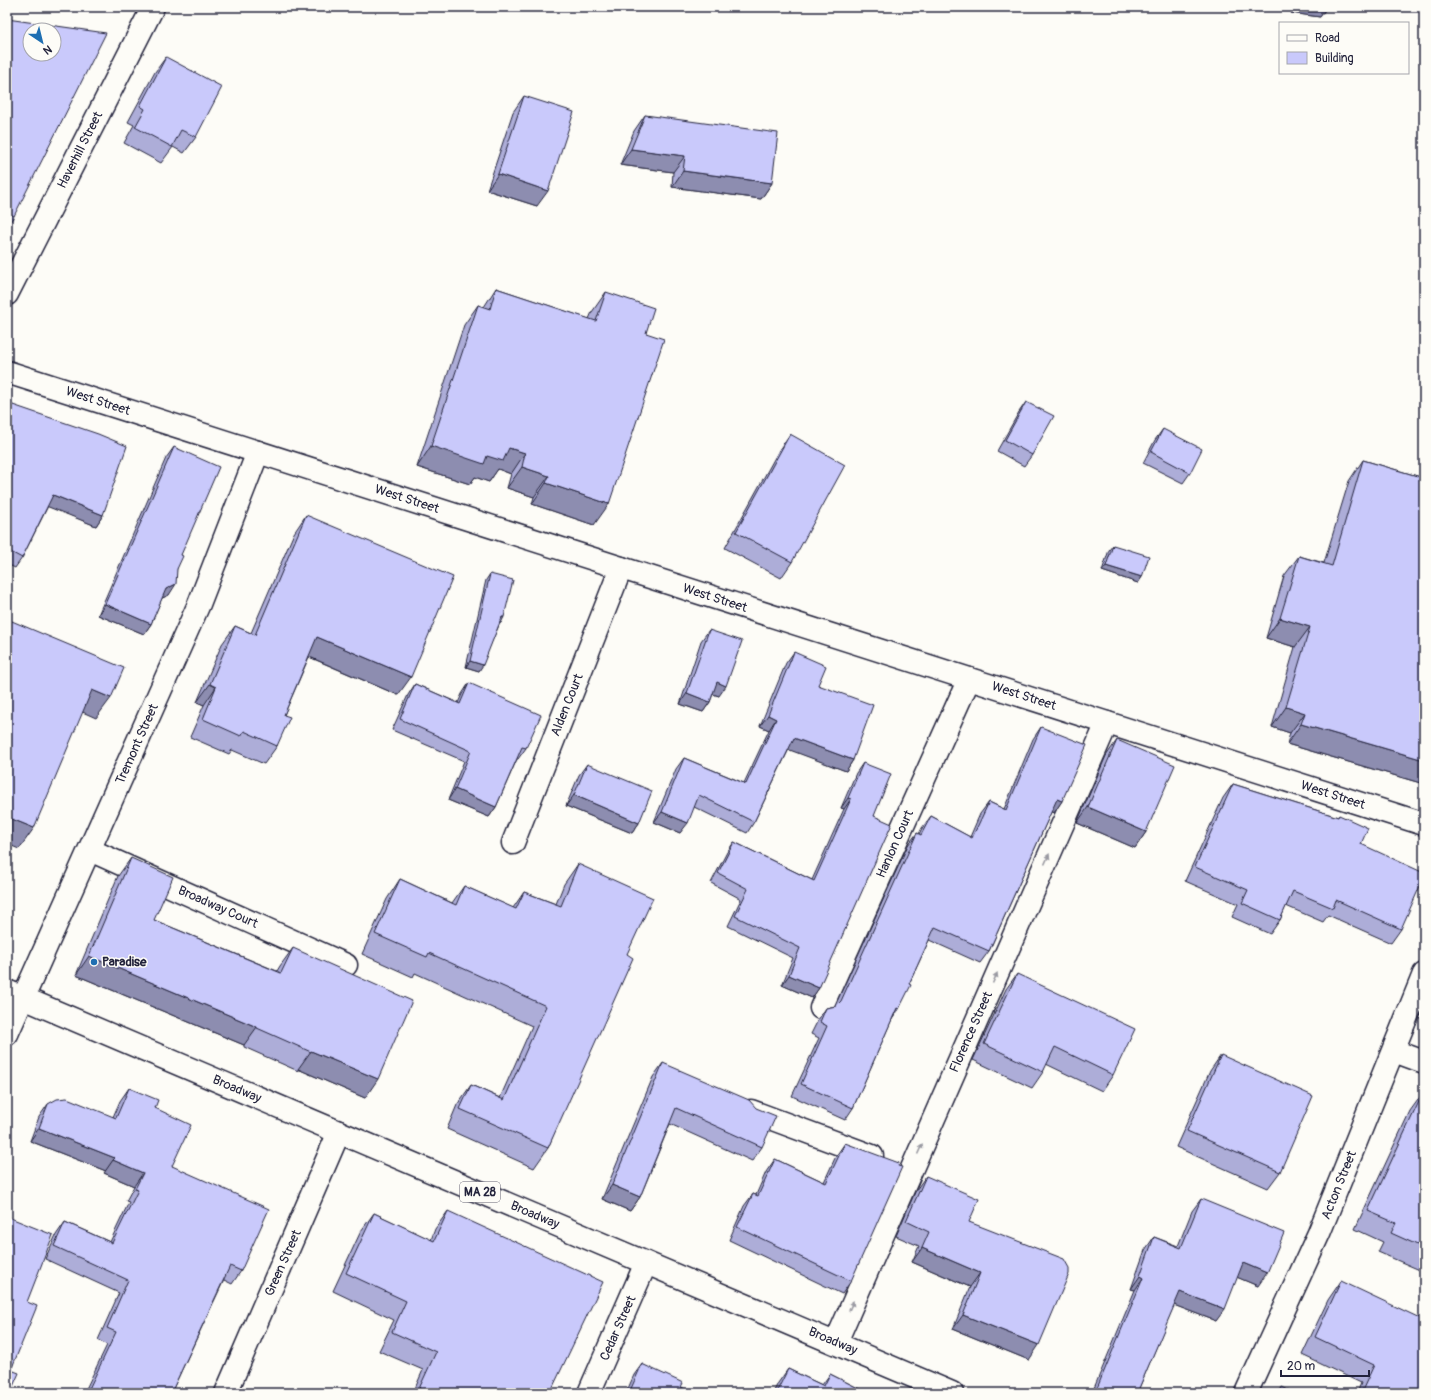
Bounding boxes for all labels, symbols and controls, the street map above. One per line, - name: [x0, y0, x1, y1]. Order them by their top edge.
- north arrow: [22, 22, 62, 62]
- legend: [1279, 22, 1409, 74]
- text: Road: [1315, 31, 1340, 46]
- text: N: [40, 42, 54, 58]
- text: Building: [1315, 51, 1354, 66]
- street label: Haverhill Street: [54, 108, 107, 191]
- street label: West Street: [64, 383, 133, 419]
- street label: West Street: [373, 481, 442, 517]
- street label: West Street: [681, 580, 750, 616]
- street label: Alden Court: [547, 671, 587, 738]
- street label: West Street: [990, 678, 1059, 714]
- street label: Tremont Street: [112, 701, 162, 787]
- street label: West Street: [1299, 777, 1368, 813]
- street label: Hanlon Court: [873, 807, 917, 881]
- one-way arrow: [1044, 854, 1050, 865]
- street label: Broadway Court: [176, 882, 261, 932]
- place label: Paradise: [102, 954, 147, 970]
- marker: Paradise: [89, 957, 99, 967]
- one-way arrow: [992, 972, 998, 984]
- street label: Florence Street: [946, 988, 996, 1075]
- street label: Broadway: [210, 1072, 264, 1107]
- one-way arrow: [917, 1143, 923, 1154]
- street label: Acton Street: [1318, 1148, 1360, 1222]
- road number: MA 28: [460, 1182, 500, 1202]
- street label: Broadway: [508, 1198, 562, 1233]
- street label: Green Street: [261, 1227, 305, 1299]
- street label: Cedar Street: [597, 1292, 640, 1363]
- one-way arrow: [848, 1301, 854, 1312]
- street label: Broadway: [806, 1324, 860, 1359]
- scale bar: [1281, 1352, 1369, 1378]
- text: 20 m: [1287, 1359, 1316, 1374]

